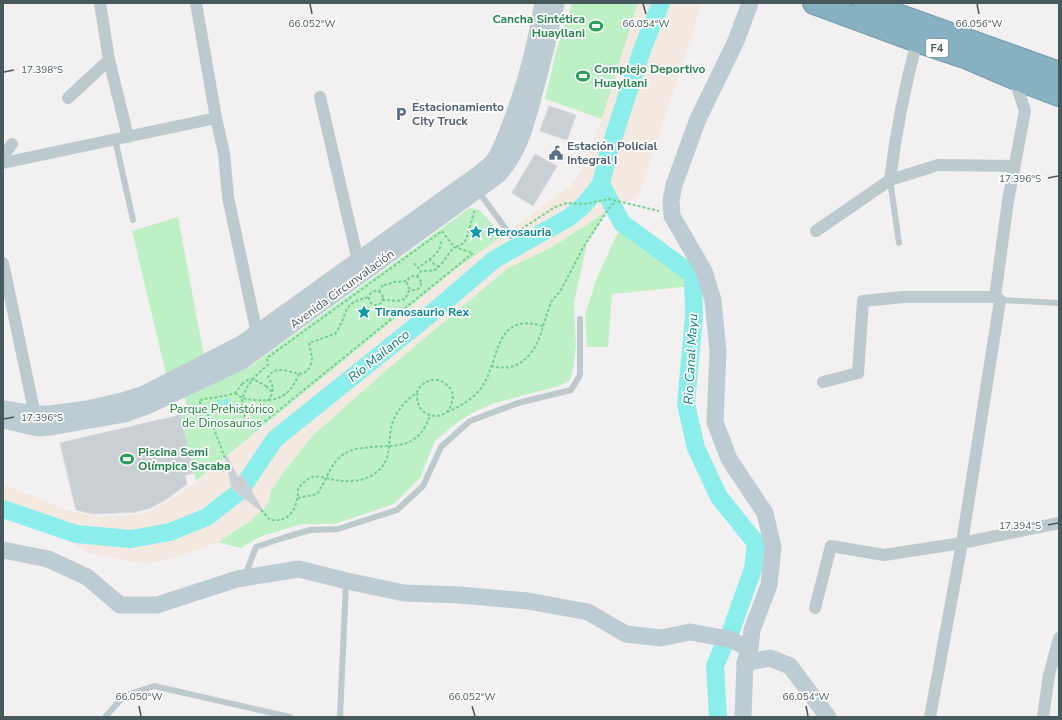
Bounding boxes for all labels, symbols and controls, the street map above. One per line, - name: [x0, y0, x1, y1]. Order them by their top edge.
- place label: Cancha Sintética Huayllani: [492, 11, 585, 41]
- text: 66.052°W: [288, 17, 336, 31]
- text: 66.054°W: [622, 17, 670, 31]
- text: 66.056°W: [955, 17, 1003, 31]
- sports icon: Cancha Sintética Huayllani: [588, 18, 604, 34]
- road number: F4: [926, 39, 948, 57]
- place label: Complejo Deportivo Huayllani: [594, 61, 706, 91]
- text: 17.398°S: [21, 63, 63, 77]
- sports icon: Complejo Deportivo Huayllani: [575, 68, 591, 84]
- place label: Estacionamiento City Truck: [412, 99, 504, 129]
- parking icon: Estacionamiento City Truck: [393, 106, 409, 122]
- place label: Estación Policial Integral I: [567, 138, 658, 168]
- public building icon: Estación Policial Integral I: [548, 145, 564, 161]
- text: 17.396°S: [999, 172, 1041, 186]
- place icon: Pterosauria: [468, 224, 484, 240]
- place label: Pterosauria: [487, 224, 551, 240]
- street label: Avenida Circunvalación: [287, 246, 397, 332]
- place icon: Tiranosaurio Rex: [356, 304, 372, 320]
- place label: Tiranosaurio Rex: [375, 304, 469, 320]
- water label: Rio Canal Mayu: [680, 313, 702, 405]
- water label: Río Mailanco: [344, 326, 414, 386]
- park label: Parque Prehistórico de Dinosaurios: [170, 401, 275, 431]
- text: 17.396°S: [21, 411, 63, 425]
- place label: Piscina Semi Olímpica Sacaba: [138, 444, 231, 474]
- sports icon: Piscina Semi Olímpica Sacaba: [119, 451, 135, 467]
- text: 17.394°S: [999, 519, 1041, 533]
- text: 66.050°W: [115, 690, 163, 704]
- text: 66.052°W: [448, 690, 496, 704]
- text: 66.054°W: [782, 690, 830, 704]

